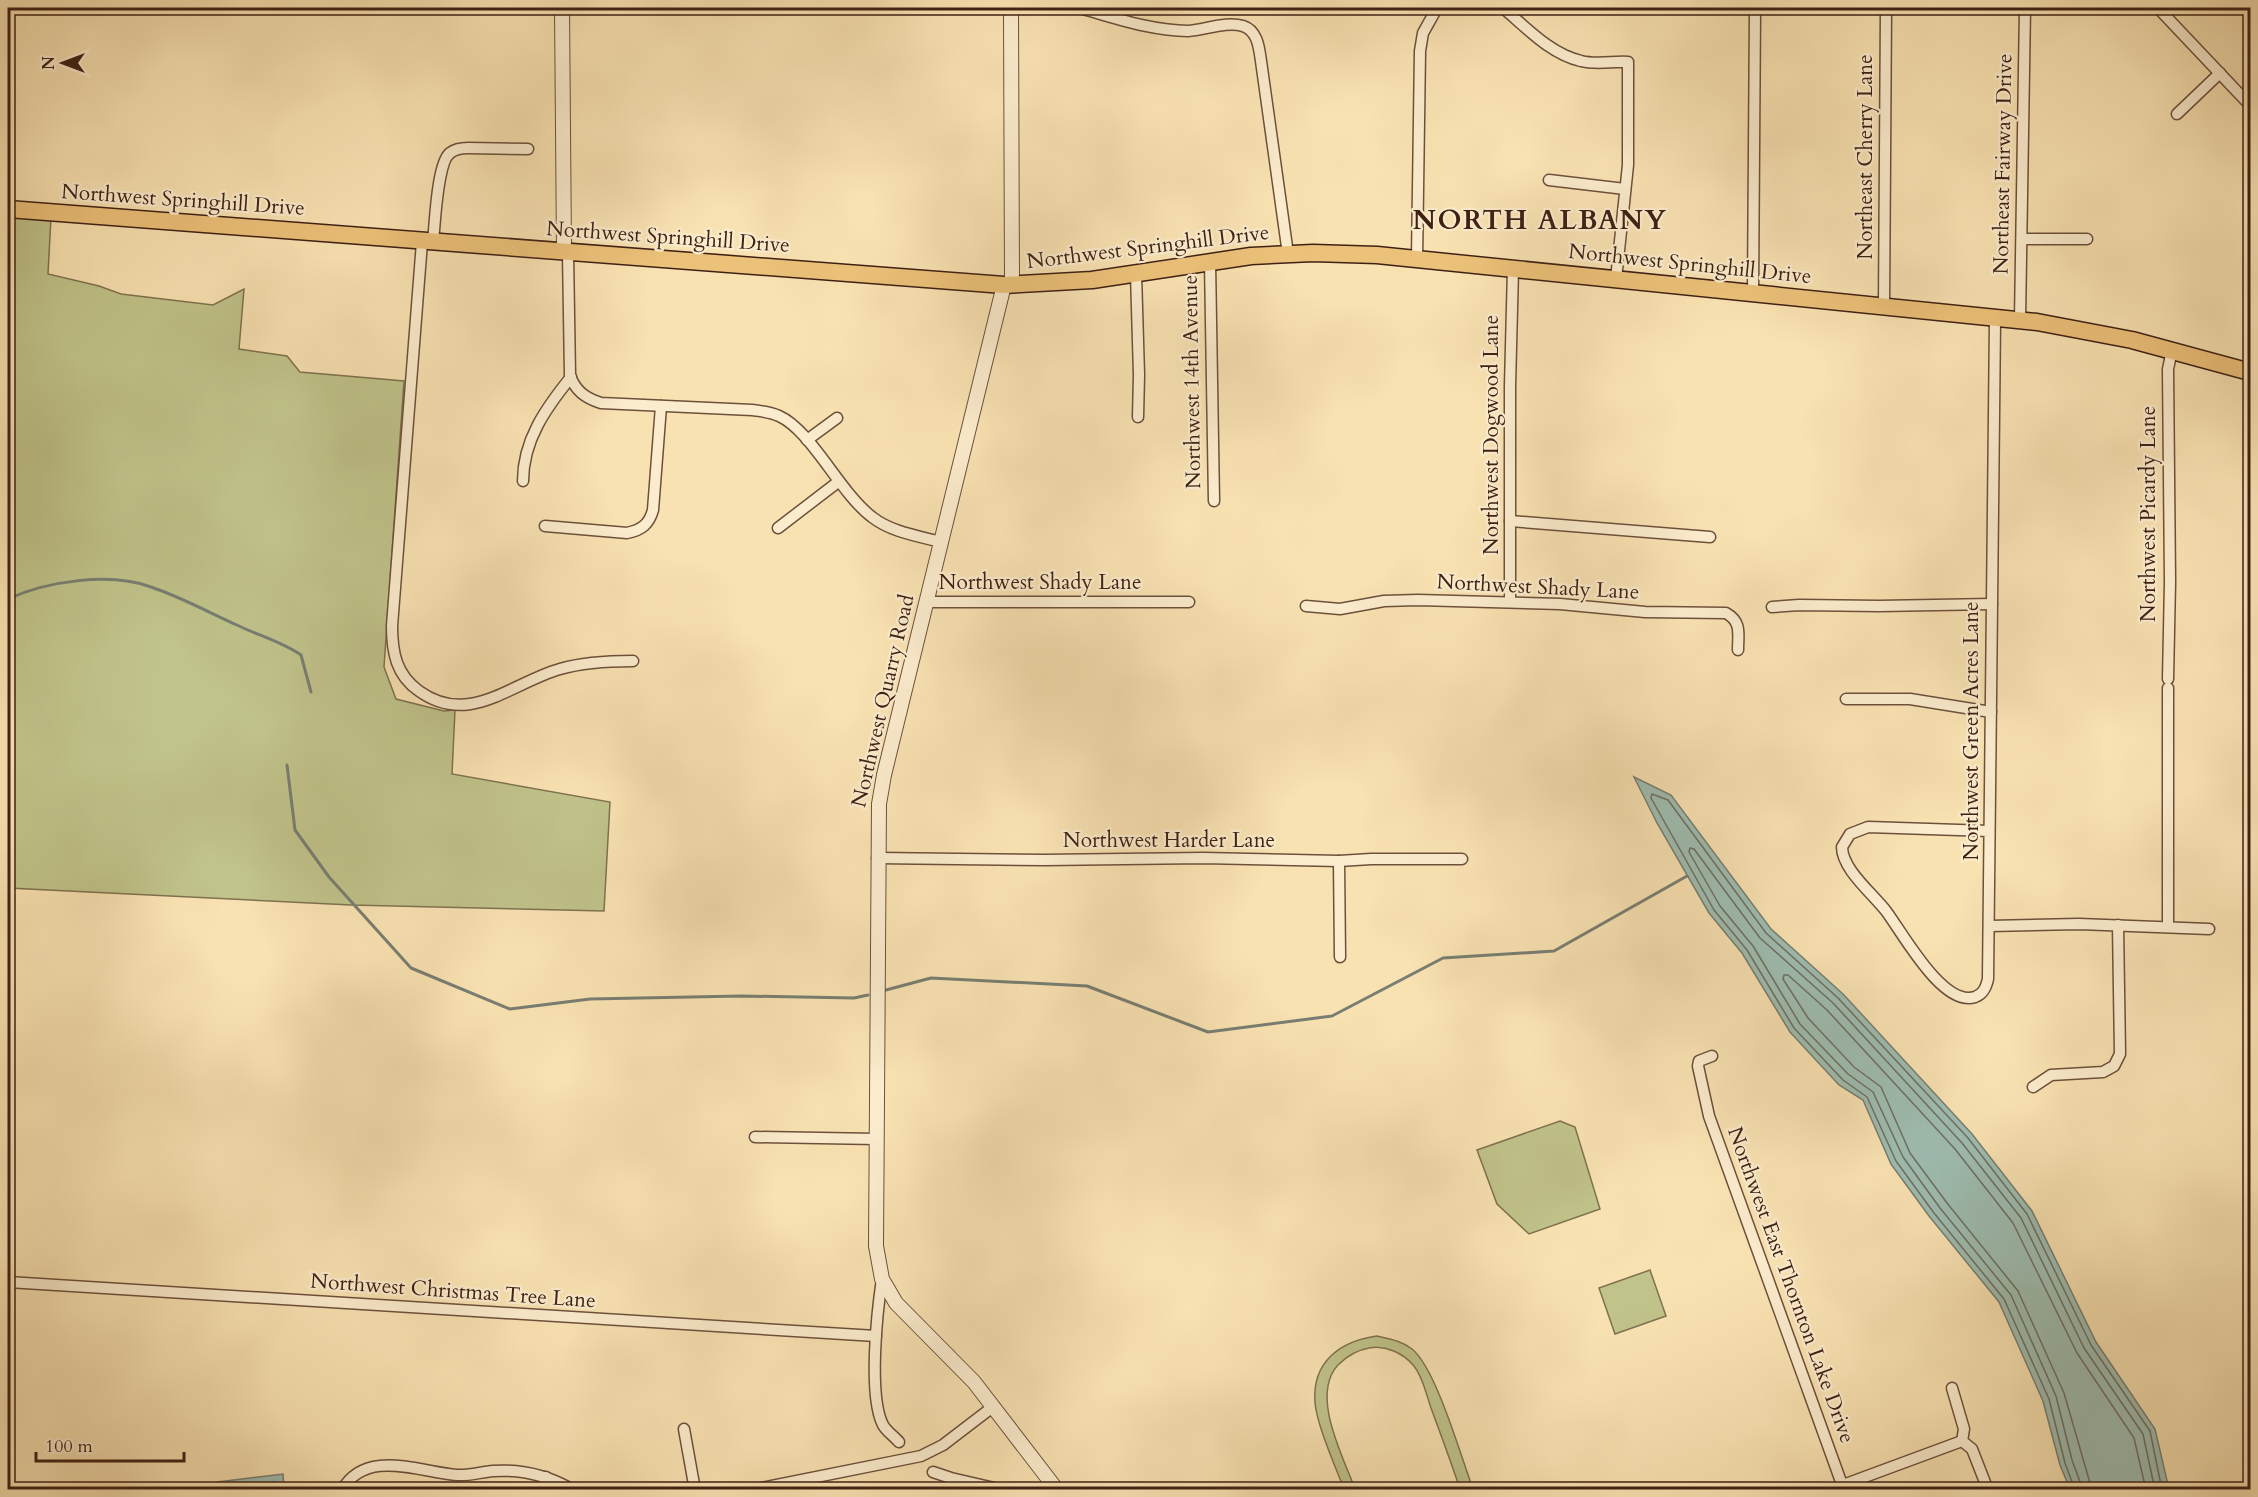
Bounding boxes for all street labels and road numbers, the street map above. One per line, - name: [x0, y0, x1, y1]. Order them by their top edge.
- street label: Northeast Fairway Drive: [1987, 53, 2019, 275]
- street label: Northeast Cherry Lane: [1851, 54, 1880, 260]
- street label: Northwest Springhill Drive: [60, 177, 306, 223]
- street label: Northwest Springhill Drive: [545, 214, 791, 260]
- street label: Northwest Springhill Drive: [1025, 218, 1271, 276]
- street label: Northwest Springhill Drive: [1567, 237, 1813, 291]
- street label: Northwest 14th Avenue: [1176, 275, 1208, 489]
- street label: Northwest Dogwood Lane: [1477, 315, 1506, 555]
- street label: Northwest Picardy Lane: [2134, 406, 2163, 622]
- street label: Northwest Shady Lane: [1436, 567, 1640, 607]
- street label: Northwest Shady Lane: [938, 568, 1142, 597]
- street label: Northwest Quarry Road: [844, 592, 922, 810]
- street label: Northwest Green Acres Lane: [1957, 601, 1986, 861]
- street label: Northwest Harder Lane: [1063, 826, 1275, 855]
- street label: Northwest East Thornton Lake Drive: [1720, 1123, 1862, 1447]
- street label: Northwest Christmas Tree Lane: [309, 1267, 597, 1315]

